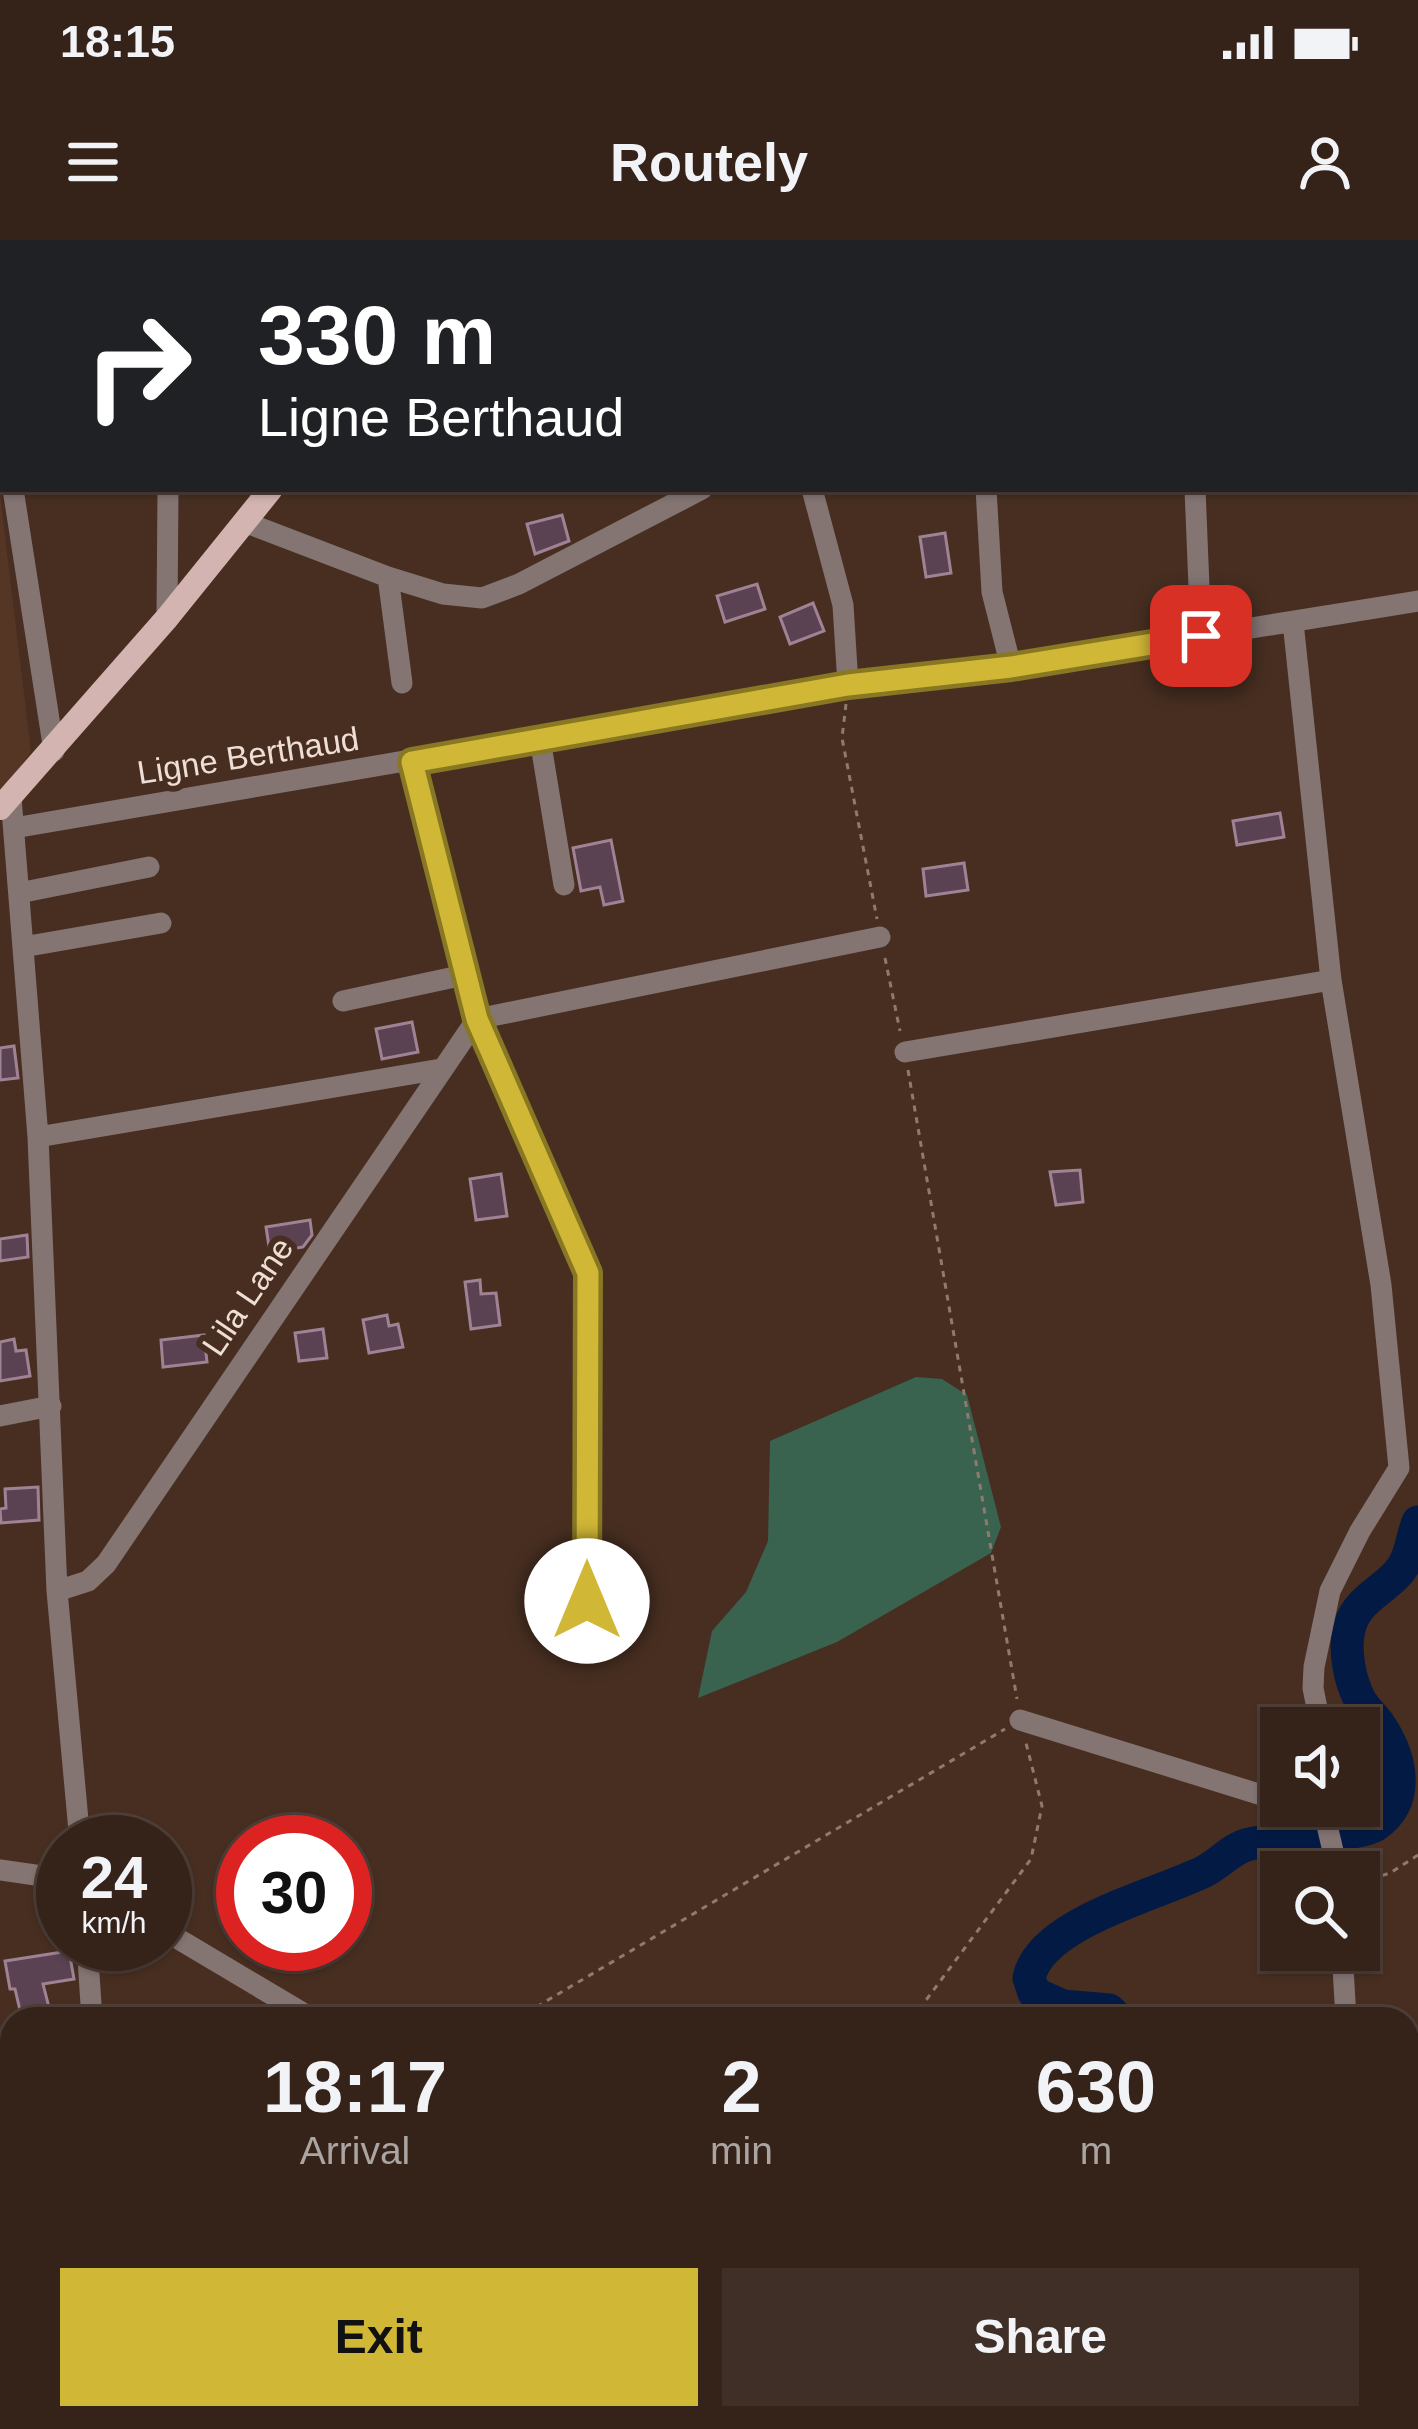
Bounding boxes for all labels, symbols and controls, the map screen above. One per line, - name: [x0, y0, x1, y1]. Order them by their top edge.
- text: 18:15: [60, 16, 175, 67]
- icon: menu: [60, 129, 126, 195]
- icon: person: [1292, 129, 1358, 195]
- text: Routely: [610, 132, 808, 192]
- icon: right: [60, 288, 216, 444]
- text: 330 m: [258, 288, 496, 382]
- text: Ligne Berthaud: [258, 387, 624, 447]
- pin: [1150, 585, 1252, 687]
- icon: arrive: [1168, 603, 1234, 669]
- street label: Ligne Berthaud: [135, 720, 362, 791]
- street label: Lila Lane: [195, 1230, 300, 1362]
- position arrow: [524, 1538, 650, 1664]
- map controls: [1260, 1707, 1380, 1971]
- button: sound: [1260, 1707, 1380, 1827]
- speed limit sign: 30: [216, 1815, 372, 1971]
- text: 24: [81, 1844, 147, 1911]
- button: search: [1260, 1851, 1380, 1971]
- text: km/h: [81, 1906, 147, 1939]
- text: 18:17: [263, 2047, 447, 2127]
- text: 2: [721, 2047, 762, 2127]
- text: 630: [1036, 2047, 1156, 2127]
- text: Arrival: [300, 2129, 410, 2172]
- text: min: [710, 2129, 773, 2172]
- text: m: [1080, 2129, 1112, 2172]
- button: Exit: [60, 2268, 698, 2406]
- button: Share: [722, 2268, 1359, 2406]

